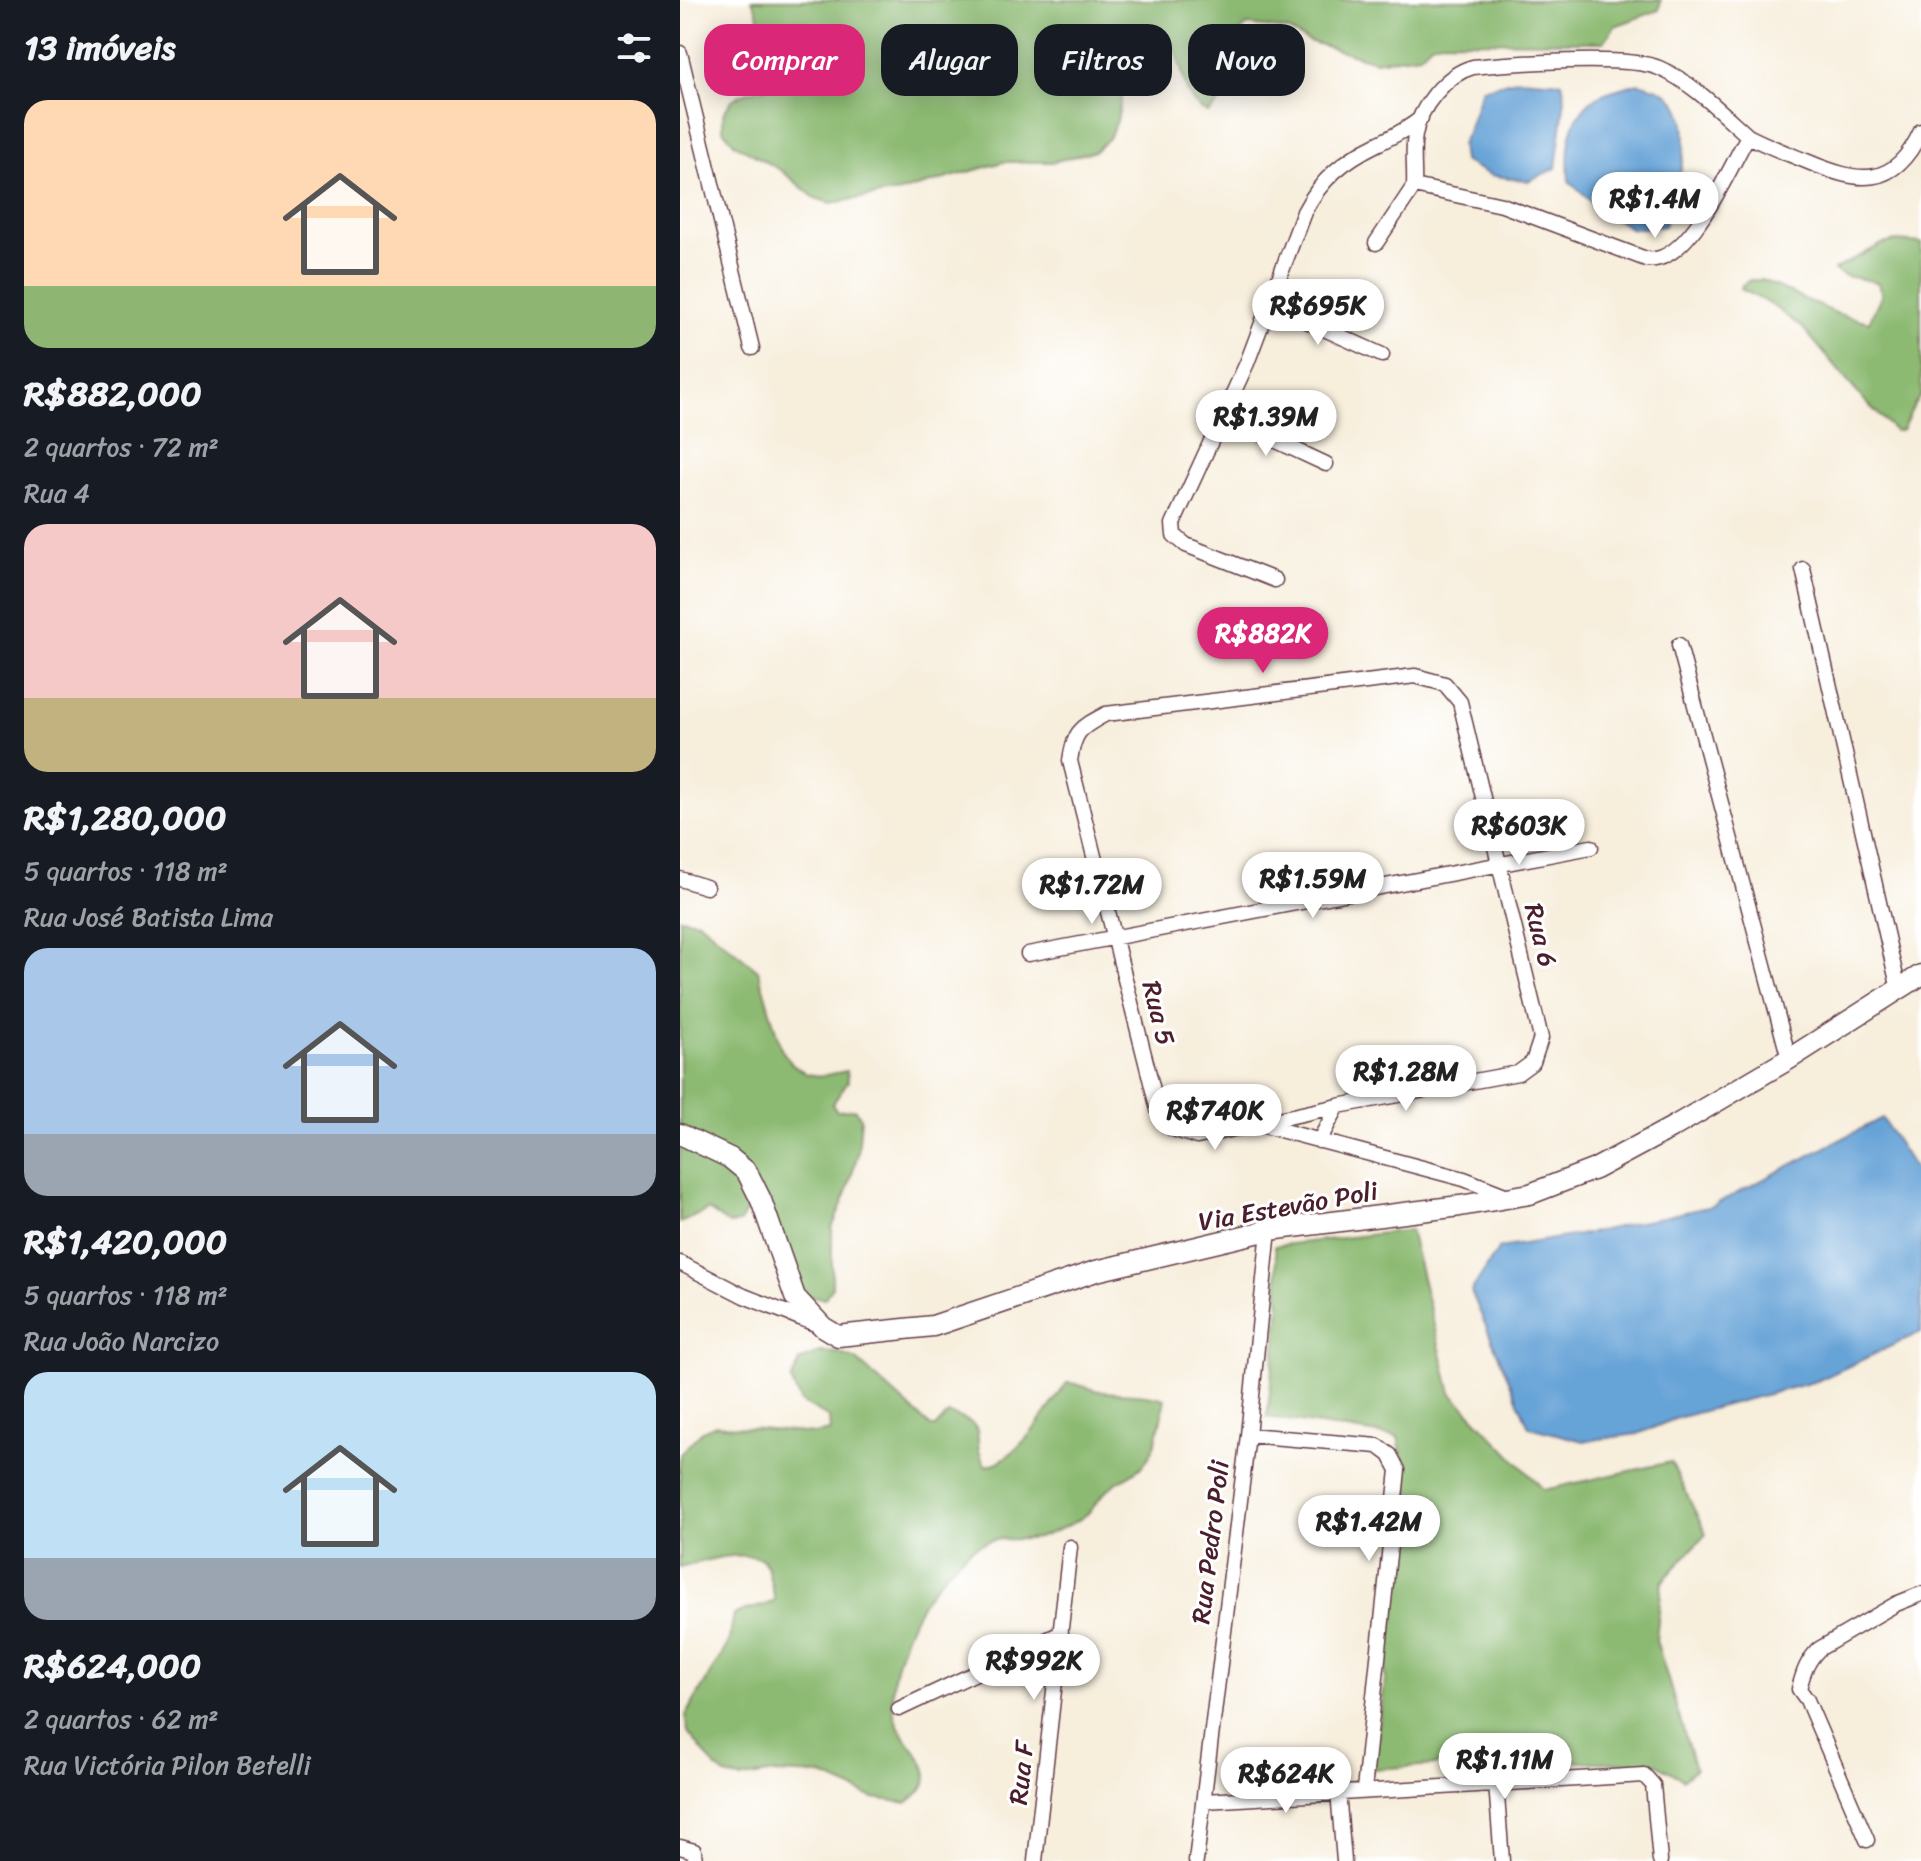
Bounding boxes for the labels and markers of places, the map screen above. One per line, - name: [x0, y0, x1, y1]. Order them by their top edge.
- pin: R$1.4M: [1590, 172, 1720, 240]
- pin: R$695K: [1253, 279, 1383, 347]
- pin: R$1.39M: [1192, 390, 1340, 458]
- pin: R$882K: [1198, 607, 1328, 675]
- pin: R$603K: [1454, 799, 1584, 867]
- pin: R$1.59M: [1239, 852, 1387, 920]
- pin: R$1.72M: [1018, 858, 1166, 926]
- pin: R$1.28M: [1332, 1045, 1480, 1113]
- pin: R$740K: [1150, 1084, 1280, 1152]
- pin: R$1.42M: [1295, 1495, 1443, 1563]
- pin: R$992K: [969, 1634, 1099, 1702]
- pin: R$1.11M: [1431, 1733, 1579, 1801]
- pin: R$624K: [1221, 1747, 1351, 1815]

